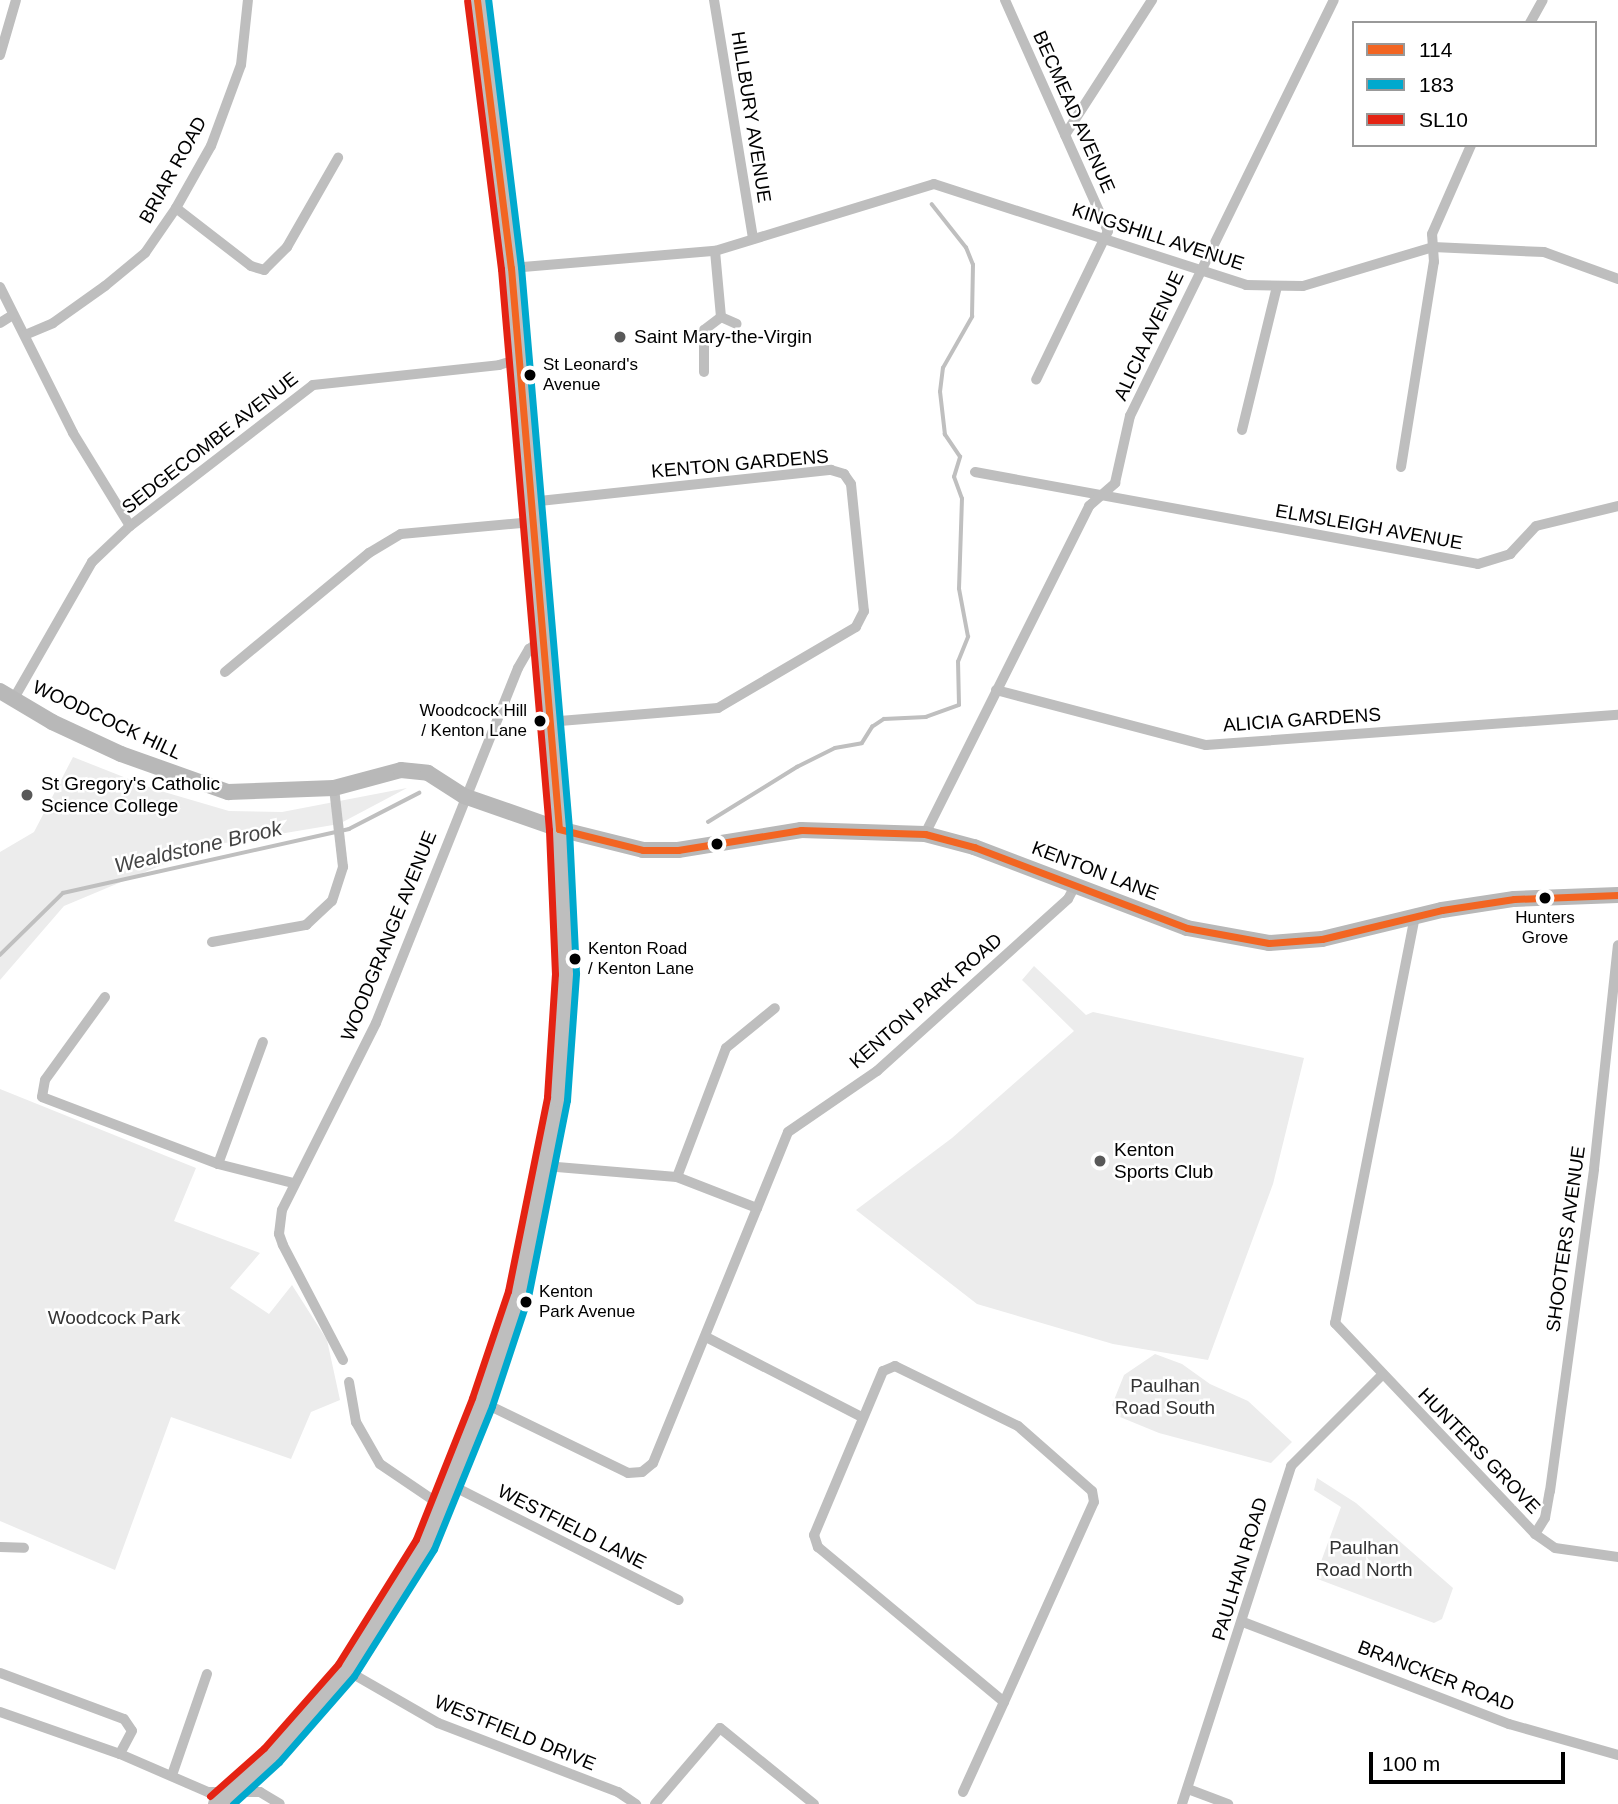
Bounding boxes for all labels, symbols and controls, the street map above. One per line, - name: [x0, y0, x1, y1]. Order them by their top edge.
- legend: [1352, 21, 1597, 147]
- street label: BECMEAD AVENUE: [1028, 27, 1120, 197]
- street label: HILLBURY AVENUE: [726, 29, 776, 205]
- text: 114: [1419, 38, 1452, 61]
- text: 183: [1419, 73, 1454, 96]
- text: SL10: [1419, 108, 1468, 131]
- street label: BRIAR ROAD: [134, 113, 212, 227]
- street label: KINGSHILL AVENUE: [1068, 198, 1248, 276]
- street label: ALICIA AVENUE: [1109, 267, 1189, 405]
- place label: Saint Mary-the-Virgin: [634, 326, 812, 348]
- marker: Saint Mary-the-Virgin: [612, 329, 628, 345]
- place label: St Leonard's Avenue: [543, 355, 638, 395]
- street label: SEDGECOMBE AVENUE: [117, 367, 303, 519]
- marker: St Leonard's Avenue: [523, 368, 537, 382]
- street label: KENTON GARDENS: [650, 445, 830, 483]
- street label: ELMSLEIGH AVENUE: [1273, 499, 1465, 555]
- street label: WOODCOCK HILL: [29, 676, 185, 764]
- place label: Woodcock Hill / Kenton Lane: [420, 701, 527, 741]
- street label: ALICIA GARDENS: [1222, 703, 1382, 737]
- marker: Woodcock Hill / Kenton Lane: [533, 714, 547, 728]
- place label: St Gregory's Catholic Science College: [41, 773, 220, 817]
- marker: St Gregory's Catholic Science College: [19, 787, 35, 803]
- water label: Wealdstone Brook: [112, 815, 284, 879]
- street label: WOODGRANGE AVENUE: [336, 827, 442, 1045]
- street label: KENTON LANE: [1028, 836, 1162, 906]
- unlabelled marker: [710, 837, 724, 851]
- marker: Hunters Grove: [1538, 891, 1552, 905]
- place label: Hunters Grove: [1515, 908, 1575, 948]
- street label: KENTON PARK ROAD: [845, 929, 1007, 1073]
- place label: Kenton Road / Kenton Lane: [588, 939, 694, 979]
- marker: Kenton Road / Kenton Lane: [568, 952, 582, 966]
- place label: Kenton Sports Club: [1114, 1139, 1213, 1183]
- street label: SHOOTERS AVENUE: [1542, 1144, 1590, 1334]
- marker: Kenton Sports Club: [1092, 1153, 1108, 1169]
- place label: Kenton Park Avenue: [539, 1282, 636, 1322]
- marker: Kenton Park Avenue: [519, 1295, 533, 1309]
- park label: Woodcock Park: [48, 1307, 180, 1329]
- park label: Paulhan Road South: [1115, 1375, 1215, 1419]
- street label: HUNTERS GROVE: [1413, 1383, 1545, 1519]
- street label: WESTFIELD LANE: [494, 1480, 650, 1574]
- street label: PAULHAN ROAD: [1207, 1495, 1273, 1643]
- park label: Paulhan Road North: [1315, 1537, 1413, 1581]
- street label: BRANCKER ROAD: [1355, 1636, 1517, 1716]
- street label: WESTFIELD DRIVE: [431, 1690, 599, 1776]
- scale bar: [1373, 1738, 1569, 1782]
- text: 100 m: [1382, 1752, 1440, 1775]

